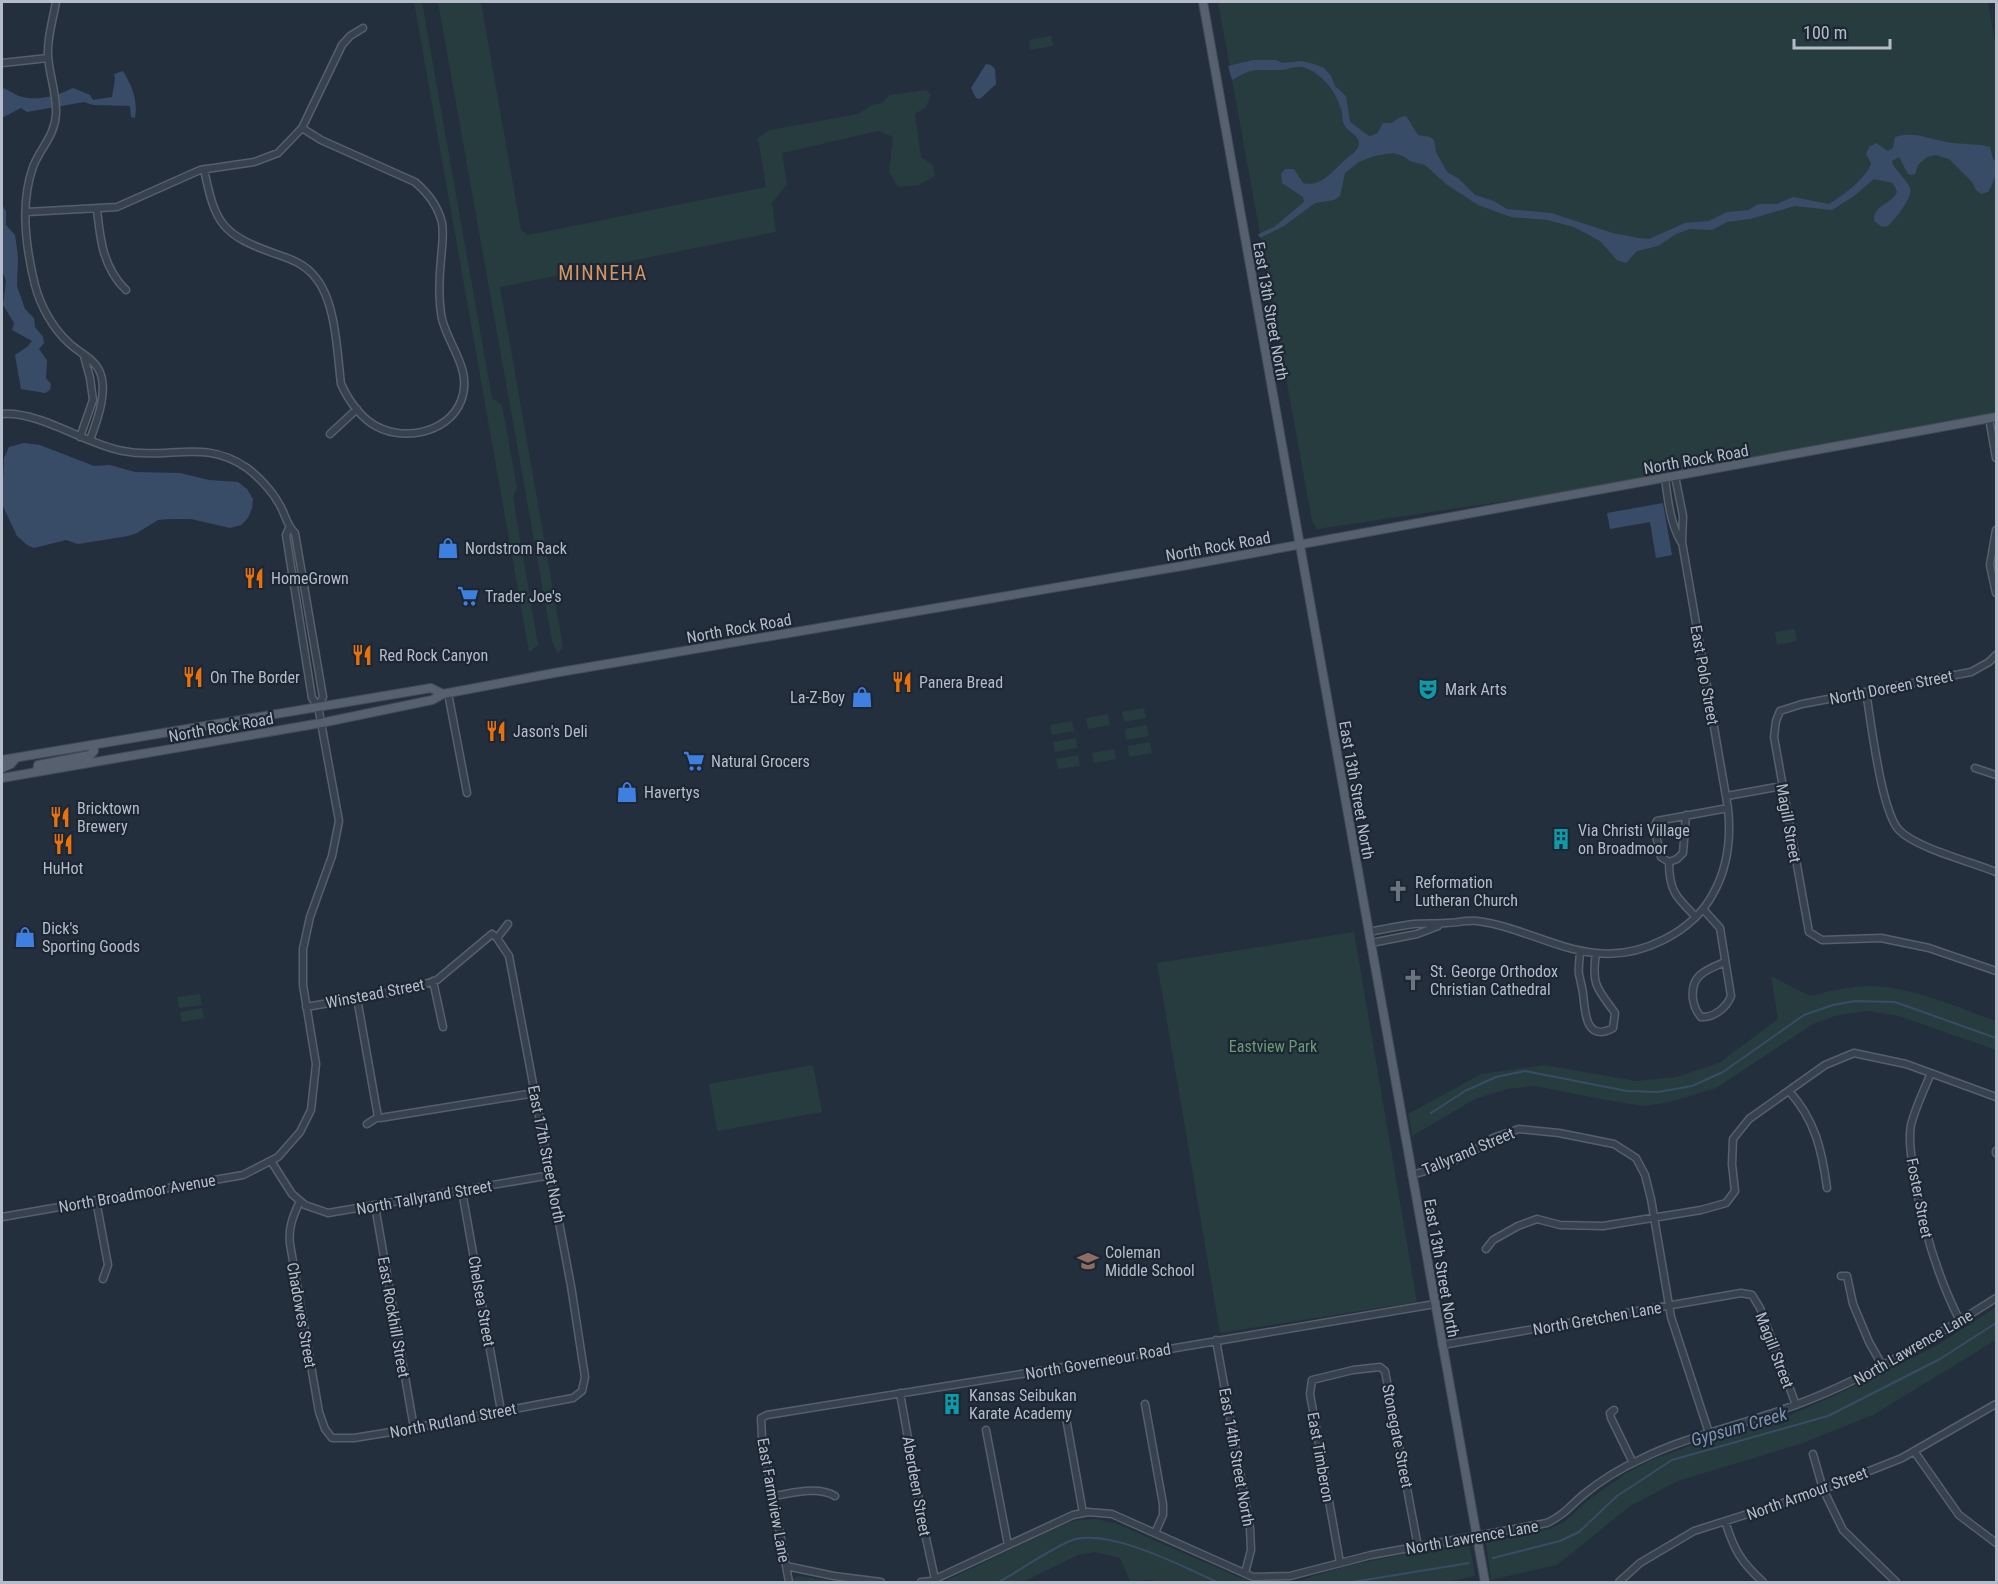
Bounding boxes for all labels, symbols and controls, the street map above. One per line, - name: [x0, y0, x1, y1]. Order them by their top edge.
- scale bar: [1794, 12, 1890, 50]
- text: 100 m: [1803, 22, 1847, 43]
- street label: East 13th Street North: [1249, 240, 1292, 382]
- district label: MINNEHA: [558, 261, 648, 285]
- street label: North Rock Road: [1642, 441, 1750, 478]
- street label: North Rock Road: [1164, 528, 1272, 565]
- shop icon: Nordstrom Rack: [436, 536, 460, 560]
- place label: Nordstrom Rack: [465, 539, 568, 558]
- restaurant icon: HomeGrown: [242, 566, 266, 590]
- place label: HomeGrown: [271, 569, 349, 588]
- supermarket icon: Trader Joe's: [456, 584, 480, 608]
- place label: Trader Joe's: [485, 587, 562, 606]
- street label: North Rock Road: [685, 610, 793, 647]
- street label: East Polo Street: [1686, 624, 1723, 727]
- restaurant icon: Red Rock Canyon: [350, 643, 374, 667]
- place label: Red Rock Canyon: [379, 646, 488, 665]
- restaurant icon: On The Border: [181, 665, 205, 689]
- street label: North Doreen Street: [1828, 666, 1955, 709]
- place label: On The Border: [210, 668, 300, 687]
- restaurant icon: Panera Bread: [890, 670, 914, 694]
- place label: Panera Bread: [919, 673, 1003, 692]
- theatre icon: Mark Arts: [1416, 677, 1440, 701]
- place label: Mark Arts: [1445, 680, 1507, 699]
- shop icon: La-Z-Boy: [850, 685, 874, 709]
- place label: La-Z-Boy: [790, 688, 845, 707]
- street label: North Rock Road: [167, 709, 275, 746]
- restaurant icon: Jason's Deli: [484, 719, 508, 743]
- street label: East 13th Street North: [1335, 719, 1378, 861]
- place label: Jason's Deli: [513, 722, 588, 741]
- supermarket icon: Natural Grocers: [682, 749, 706, 773]
- place label: Natural Grocers: [711, 752, 810, 771]
- shop icon: Havertys: [615, 780, 639, 804]
- street label: Magill Street: [1772, 782, 1805, 864]
- place label: Havertys: [644, 783, 700, 802]
- place label: Bricktown Brewery: [77, 799, 140, 836]
- restaurant icon: Bricktown Brewery: [48, 805, 72, 829]
- place label: Via Christi Village on Broadmoor: [1578, 821, 1690, 858]
- building icon: Via Christi Village on Broadmoor: [1549, 827, 1573, 851]
- restaurant icon: HuHot: [51, 832, 75, 856]
- place label: HuHot: [43, 859, 83, 878]
- place label: Reformation Lutheran Church: [1415, 873, 1518, 910]
- church icon: Reformation Lutheran Church: [1386, 879, 1410, 903]
- place label: Dick's Sporting Goods: [42, 919, 140, 956]
- shop icon: Dick's Sporting Goods: [13, 925, 37, 949]
- place label: St. George Orthodox Christian Cathedral: [1430, 962, 1558, 999]
- church icon: St. George Orthodox Christian Cathedral: [1401, 968, 1425, 992]
- street label: Winstead Street: [324, 975, 426, 1012]
- park label: Eastview Park: [1229, 1037, 1318, 1056]
- street label: East 17th Street North: [524, 1084, 569, 1225]
- street label: Tallyrand Street: [1419, 1123, 1517, 1179]
- street label: Foster Street: [1902, 1156, 1937, 1240]
- street label: North Broadmoor Avenue: [57, 1170, 217, 1217]
- street label: North Tallyrand Street: [355, 1176, 494, 1219]
- street label: East 13th Street North: [1420, 1197, 1463, 1339]
- place label: Coleman Middle School: [1105, 1243, 1195, 1280]
- school or university icon: Coleman Middle School: [1076, 1249, 1100, 1273]
- street label: Chelsea Street: [464, 1254, 499, 1348]
- street label: East Rockhill Street: [374, 1255, 414, 1379]
- street label: Chadowes Street: [283, 1261, 320, 1370]
- street label: North Gretchen Lane: [1531, 1298, 1663, 1339]
- street label: North Lawrence Lane: [1850, 1306, 1976, 1389]
- street label: Magill Street: [1751, 1310, 1798, 1391]
- street label: North Governeour Road: [1024, 1339, 1172, 1384]
- street label: Stonegate Street: [1378, 1383, 1417, 1490]
- place label: Kansas Seibukan Karate Academy: [969, 1386, 1077, 1423]
- street label: East 14th Street North: [1215, 1386, 1258, 1528]
- building icon: Kansas Seibukan Karate Academy: [940, 1392, 964, 1416]
- street label: North Rutland Street: [388, 1399, 518, 1442]
- water label: Gypsum Creek: [1688, 1402, 1790, 1450]
- street label: East Timberon: [1303, 1411, 1338, 1504]
- street label: Aberdeen Street: [898, 1435, 935, 1538]
- street label: East Farmview Lane: [753, 1436, 794, 1564]
- street label: North Armour Street: [1744, 1463, 1870, 1524]
- street label: North Lawrence Lane: [1404, 1516, 1540, 1558]

